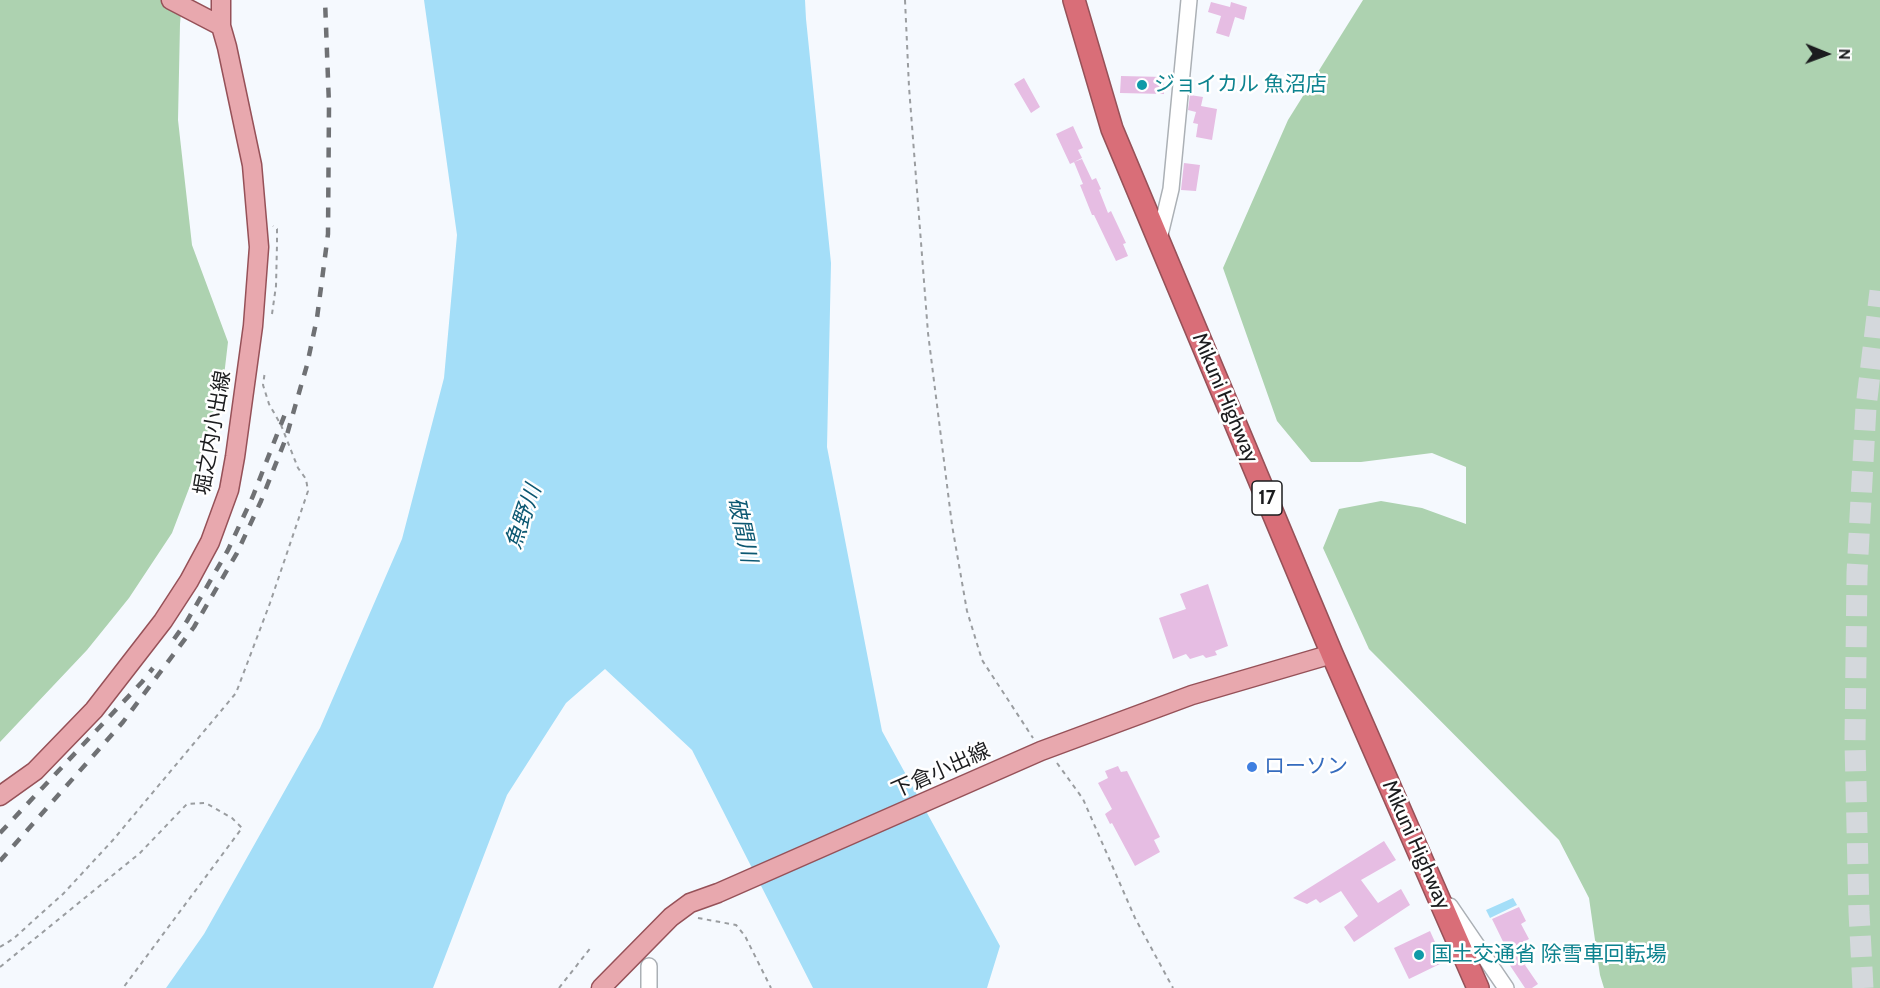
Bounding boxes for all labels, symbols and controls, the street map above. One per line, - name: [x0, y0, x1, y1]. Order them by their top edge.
- north arrow: [1796, 24, 1856, 84]
- text: N: [1835, 49, 1854, 60]
- place label: ジョイカル 魚沼店: [1154, 72, 1327, 98]
- marker: ジョイカル 魚沼店: [1135, 78, 1149, 92]
- street label: Mikuni Highway: [1186, 329, 1264, 467]
- street label: 堀之内小出線: [190, 369, 236, 497]
- road number: 17: [1252, 481, 1282, 515]
- water label: 魚野川: [501, 482, 547, 552]
- water label: 破間川: [722, 495, 762, 565]
- street label: 下倉小出線: [888, 738, 994, 804]
- place label: ローソン: [1264, 754, 1348, 780]
- marker: ローソン: [1245, 760, 1259, 774]
- street label: Mikuni Highway: [1376, 776, 1456, 914]
- place label: 国土交通省 除雪車回転場: [1431, 942, 1667, 968]
- marker: 国土交通省 除雪車回転場: [1412, 948, 1426, 962]

